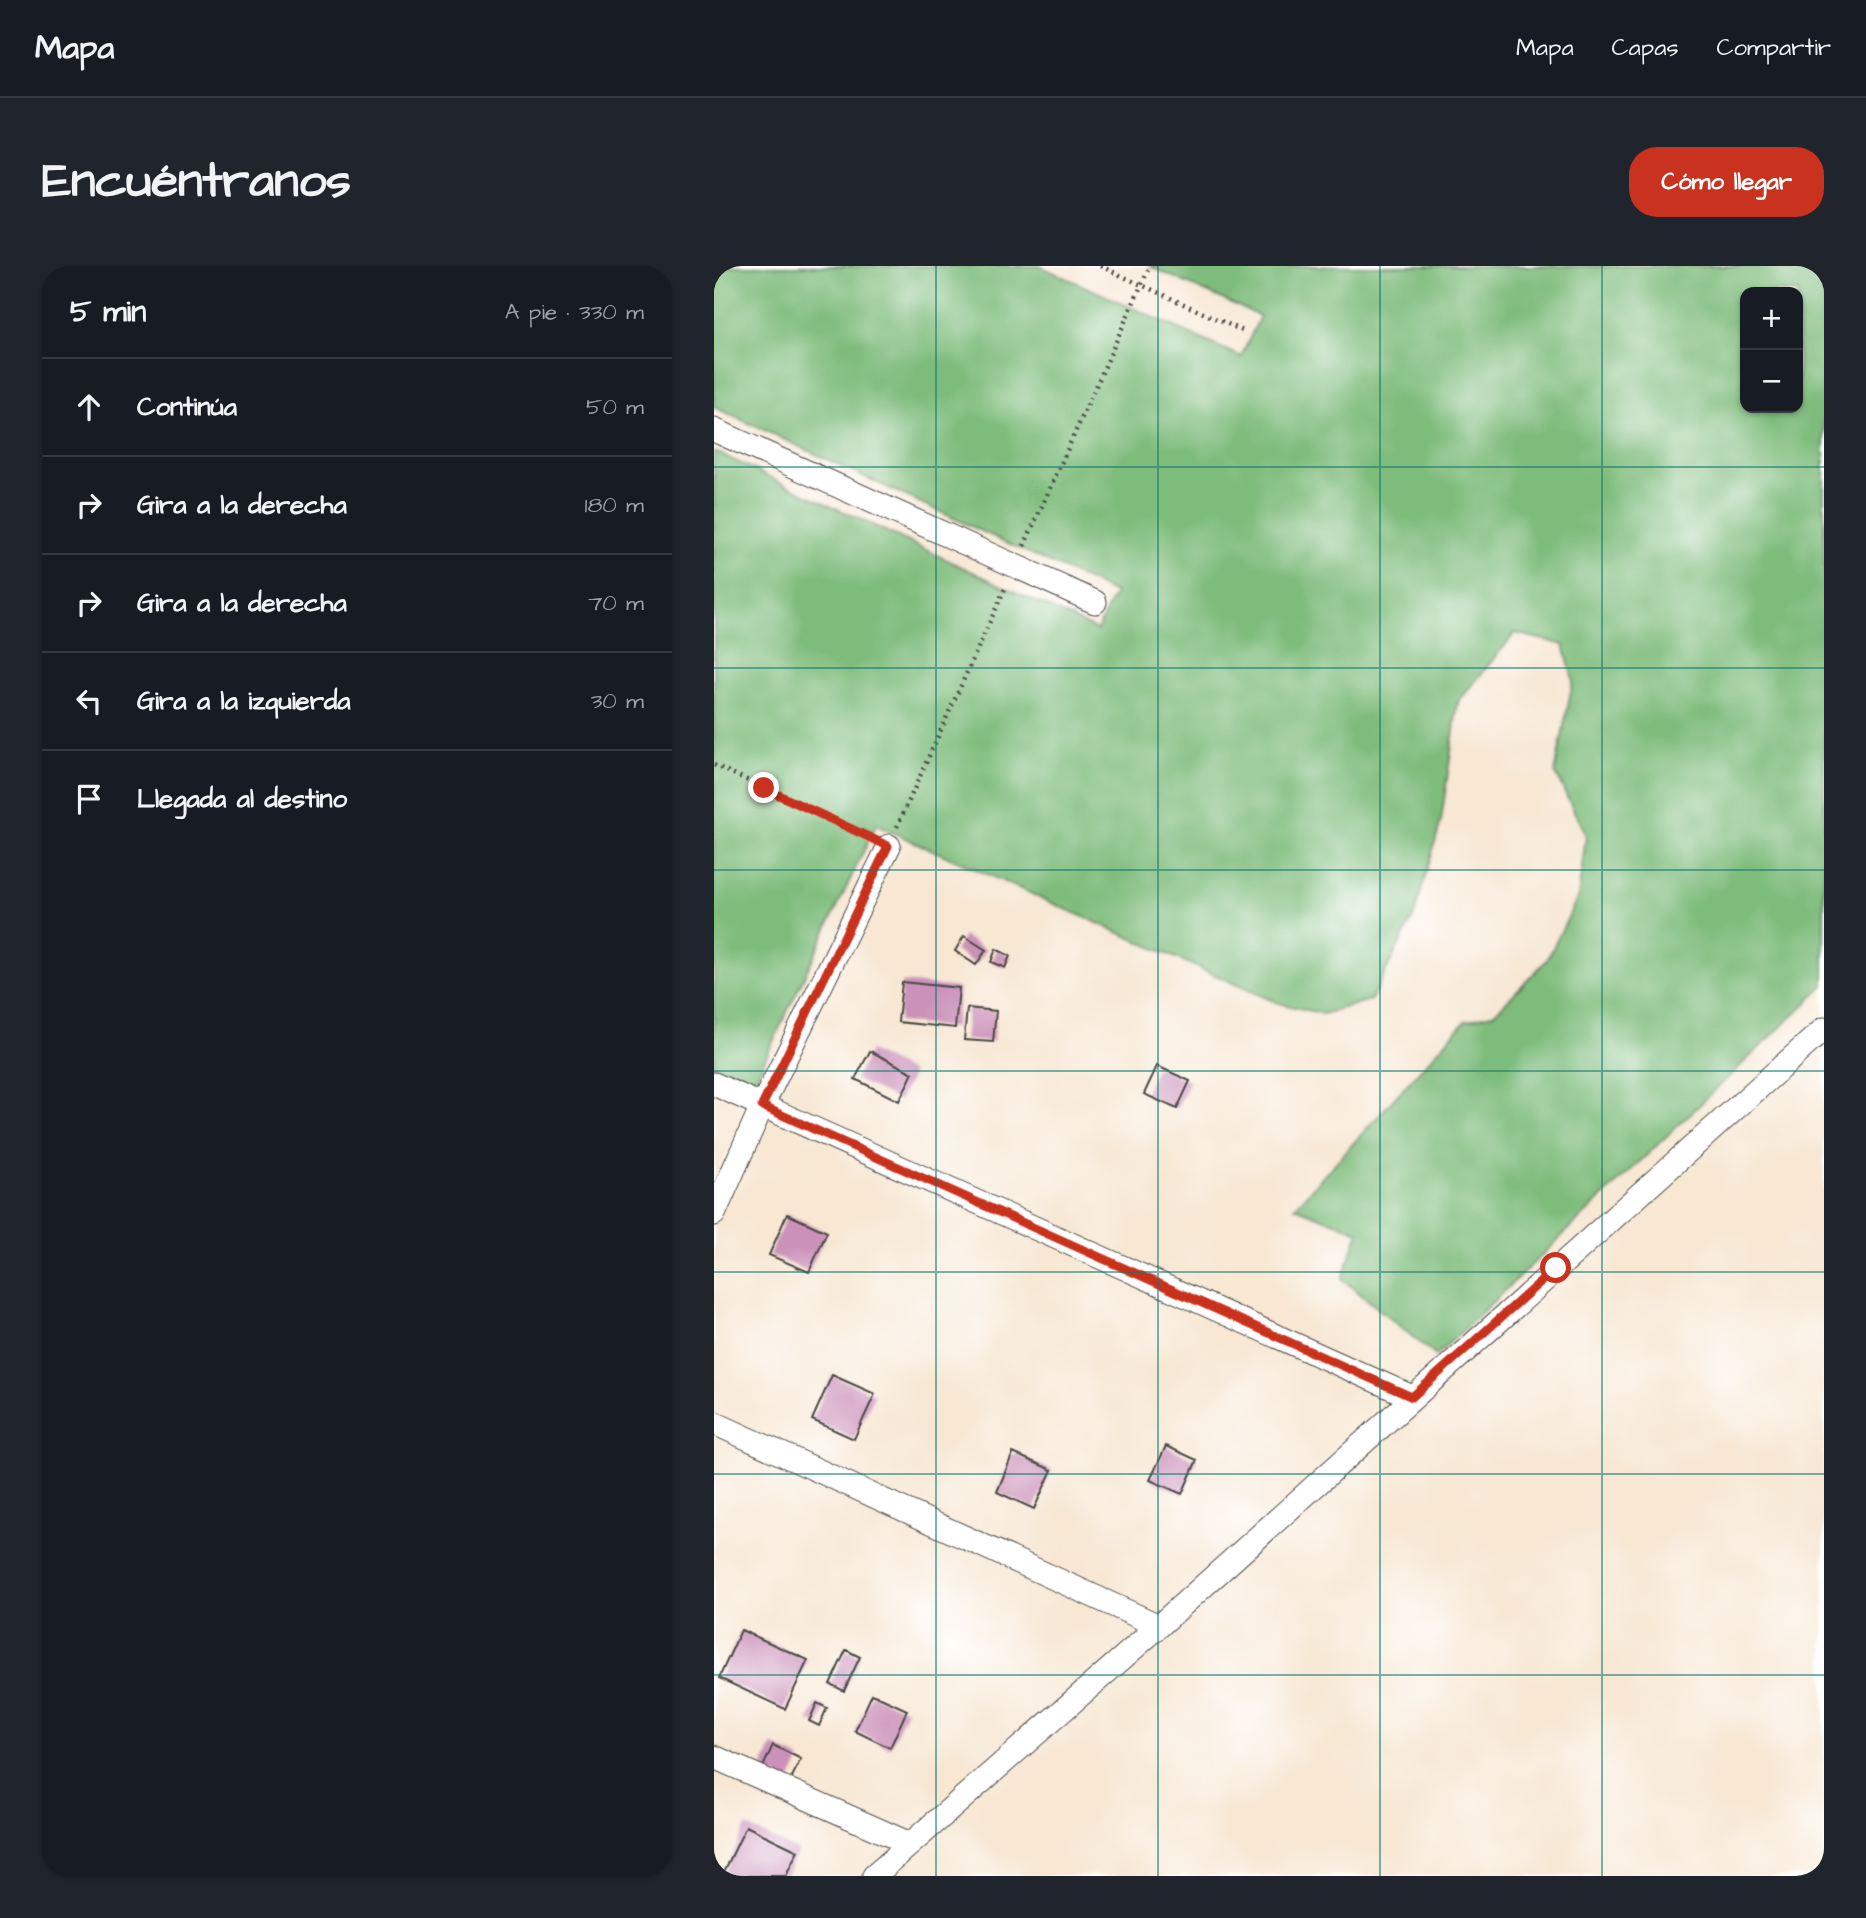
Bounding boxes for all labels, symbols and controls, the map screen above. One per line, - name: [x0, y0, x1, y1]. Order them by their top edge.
- text: Mapa: [35, 25, 114, 71]
- text: Mapa: [1516, 31, 1574, 65]
- text: Capas: [1612, 31, 1678, 65]
- text: Compartir: [1716, 31, 1831, 65]
- button: Cómo llegar: [1629, 147, 1824, 217]
- text: Encuéntranos: [42, 148, 351, 216]
- map controls: [1740, 287, 1803, 413]
- button: +: [1740, 287, 1803, 350]
- text: 5 min: [70, 291, 146, 333]
- text: A pie · 330 m: [505, 296, 644, 328]
- button: −: [1740, 350, 1803, 413]
- icon: ahead: [70, 388, 108, 426]
- text: Continúa: [137, 389, 237, 425]
- text: 50 m: [586, 391, 644, 423]
- icon: right: [70, 486, 108, 524]
- text: Gira a la derecha: [137, 487, 347, 523]
- text: 180 m: [585, 489, 644, 521]
- icon: right: [70, 584, 108, 622]
- text: Gira a la derecha: [137, 585, 347, 621]
- text: 70 m: [588, 587, 644, 619]
- icon: left: [70, 682, 108, 720]
- text: Gira a la izquierda: [137, 683, 351, 719]
- text: 30 m: [591, 685, 644, 717]
- route end: [748, 772, 779, 803]
- icon: arrive: [70, 780, 108, 818]
- text: Llegada al destino: [137, 781, 347, 817]
- route start: [1540, 1252, 1571, 1283]

